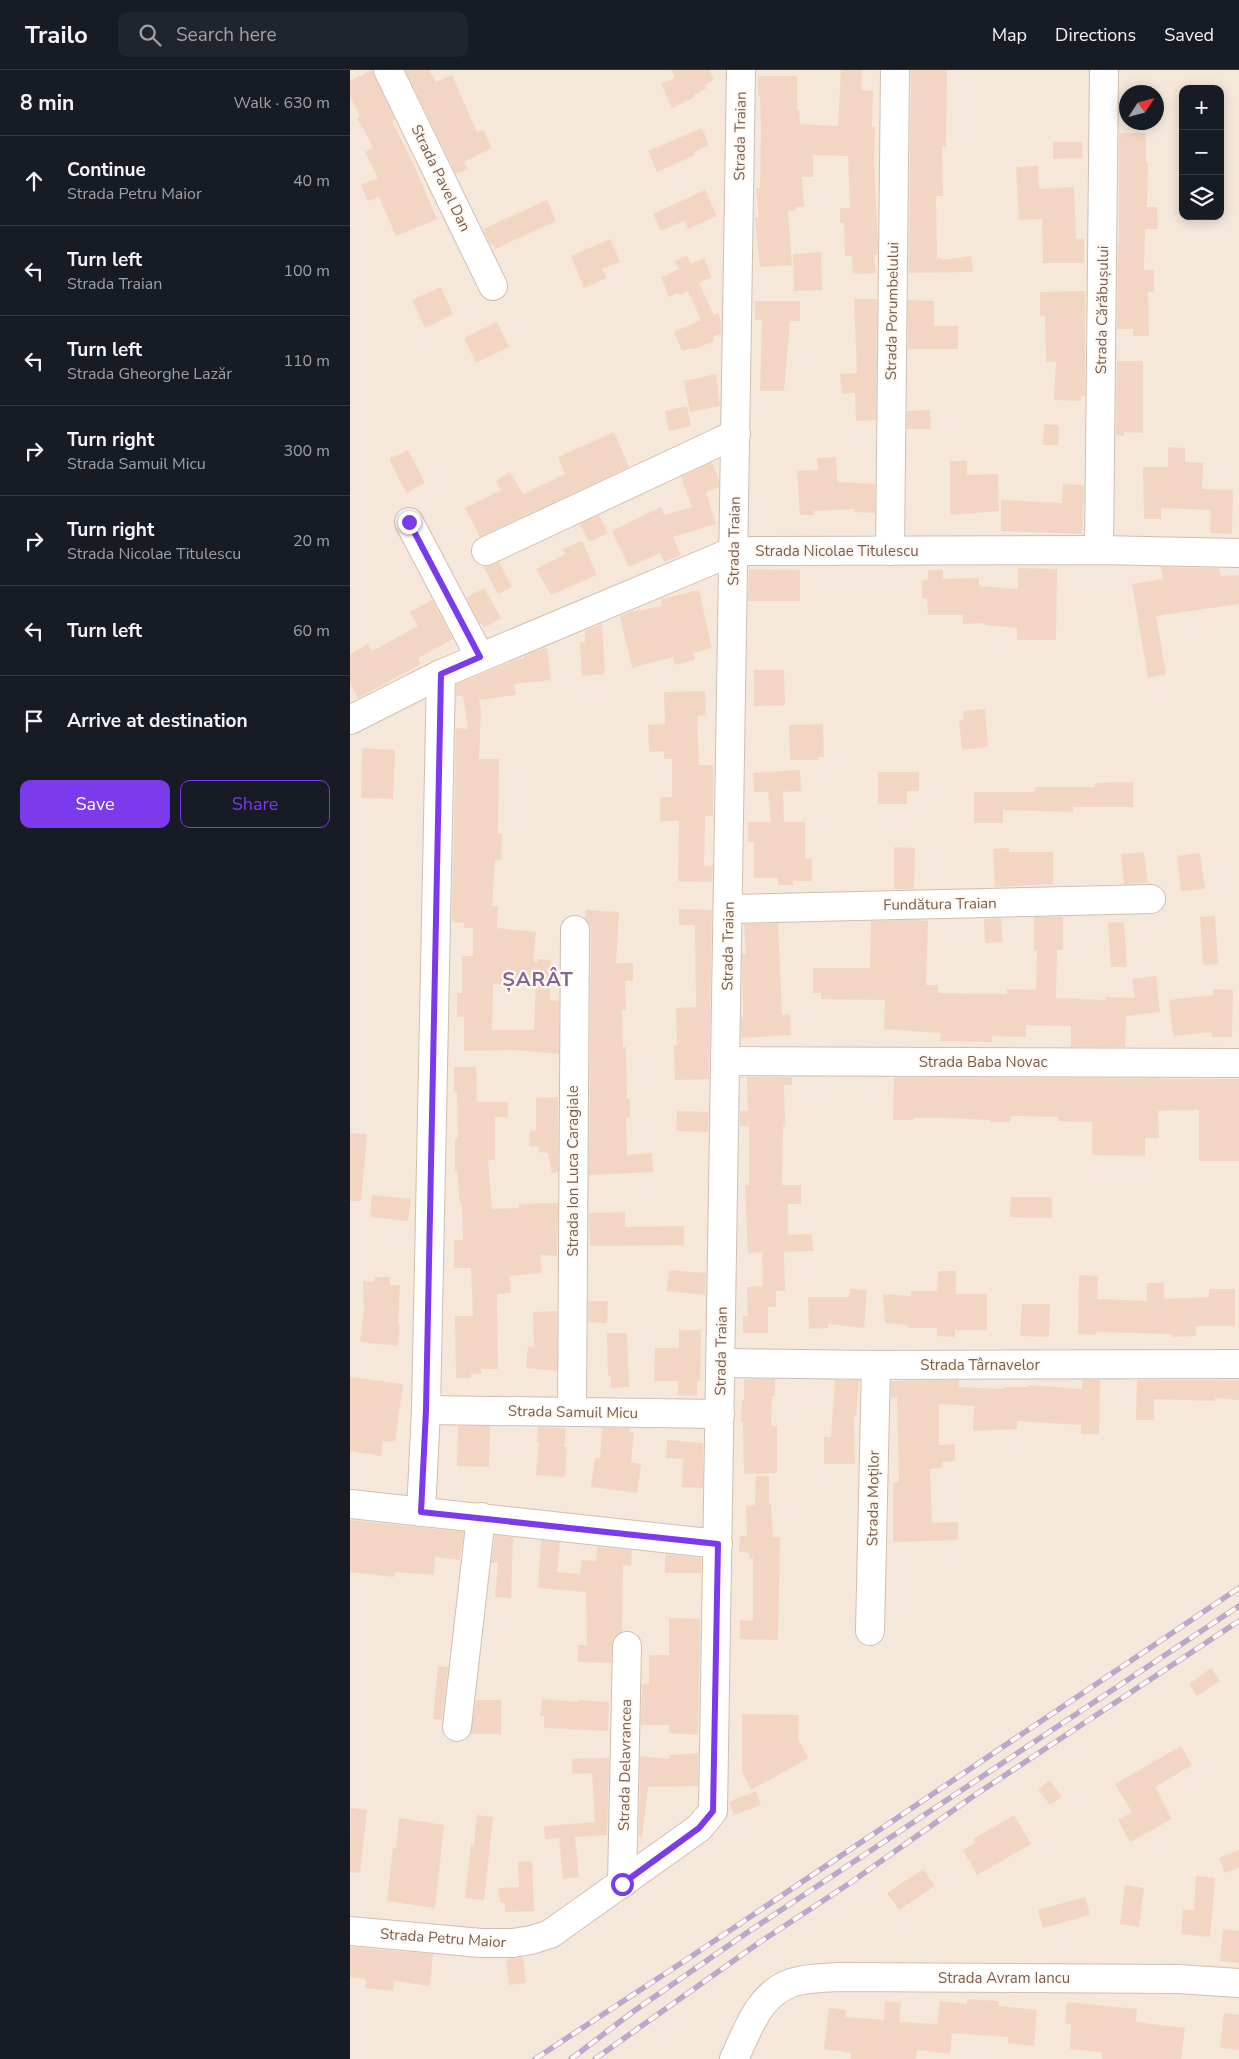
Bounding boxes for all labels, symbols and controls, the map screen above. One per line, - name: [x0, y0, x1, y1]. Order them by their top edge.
- search box: [118, 12, 468, 57]
- text: Trailo: [25, 19, 88, 51]
- icon: search: [136, 21, 164, 49]
- text: Search here: [176, 22, 277, 48]
- text: Map: [992, 23, 1027, 47]
- text: Directions: [1055, 23, 1136, 47]
- text: Saved: [1164, 23, 1214, 47]
- north arrow: [1119, 85, 1164, 130]
- map controls: [1179, 85, 1224, 220]
- button: +: [1179, 85, 1224, 130]
- text: 8 min: [20, 89, 74, 117]
- street label: Strada Traian: [729, 91, 751, 181]
- text: Walk · 630 m: [234, 92, 330, 114]
- street label: Strada Pavel Dan: [406, 121, 476, 235]
- button: −: [1179, 130, 1224, 175]
- text: Continue: [67, 157, 146, 183]
- icon: ahead: [20, 167, 48, 195]
- text: 40 m: [293, 170, 330, 192]
- button: layers: [1179, 175, 1224, 220]
- text: Strada Petru Maior: [67, 183, 202, 205]
- street label: Strada Porumbelului: [881, 242, 903, 380]
- street label: Strada Cărăbușului: [1091, 246, 1113, 374]
- text: Turn left: [67, 247, 142, 273]
- icon: left: [20, 257, 48, 285]
- text: 100 m: [283, 260, 330, 282]
- text: Strada Traian: [67, 273, 162, 295]
- text: Turn left: [67, 337, 142, 363]
- icon: left: [20, 347, 48, 375]
- text: 110 m: [283, 350, 330, 372]
- text: Strada Gheorghe Lazăr: [67, 363, 232, 385]
- text: Turn right: [67, 427, 154, 453]
- icon: right: [20, 437, 48, 465]
- text: 300 m: [283, 440, 330, 462]
- text: Strada Samuil Micu: [67, 453, 206, 475]
- street label: Strada Traian: [723, 496, 745, 586]
- route end: [398, 511, 421, 534]
- text: Turn right: [67, 517, 154, 543]
- icon: right: [20, 527, 48, 555]
- text: 20 m: [293, 530, 330, 552]
- street label: Strada Nicolae Titulescu: [755, 541, 919, 561]
- text: Strada Nicolae Titulescu: [67, 543, 241, 565]
- icon: left: [20, 617, 48, 645]
- text: Turn left: [67, 618, 142, 644]
- text: 60 m: [293, 620, 330, 642]
- icon: arrive: [20, 707, 48, 735]
- text: Arrive at destination: [67, 708, 248, 734]
- button: Save: [20, 780, 170, 828]
- button: Share: [180, 780, 330, 828]
- street label: Fundătura Traian: [883, 893, 997, 915]
- street label: Strada Traian: [717, 901, 739, 991]
- district label: ȘARÂT: [502, 966, 574, 993]
- street label: Strada Baba Novac: [919, 1052, 1047, 1072]
- street label: Strada Ion Luca Caragiale: [563, 1085, 583, 1257]
- street label: Strada Traian: [710, 1306, 732, 1396]
- street label: Strada Târnavelor: [920, 1355, 1040, 1375]
- street label: Strada Samuil Micu: [508, 1401, 638, 1423]
- street label: Strada Moților: [862, 1449, 884, 1546]
- street label: Strada Delavrancea: [614, 1699, 636, 1831]
- route start: [611, 1873, 634, 1896]
- street label: Strada Petru Maior: [379, 1924, 507, 1952]
- street label: Strada Avram Iancu: [938, 1968, 1070, 1988]

